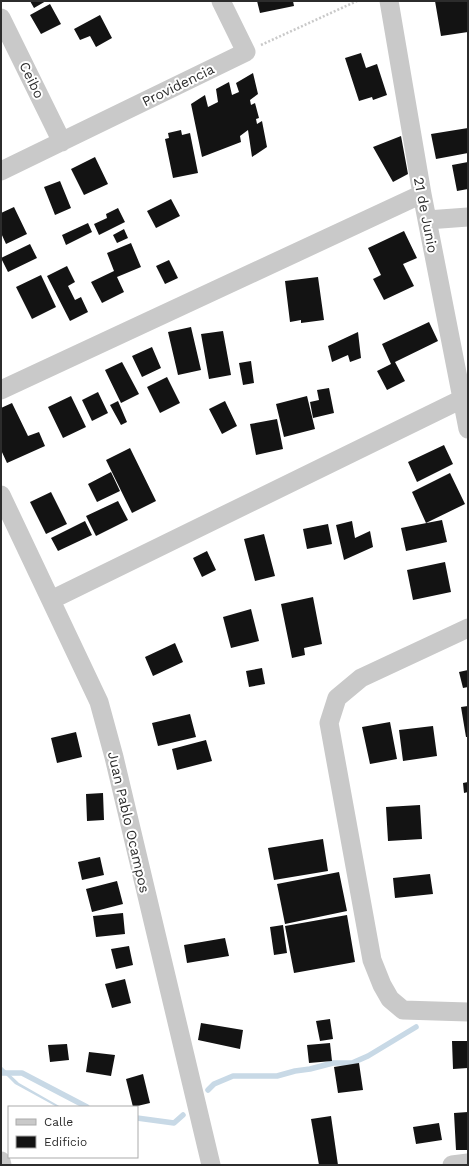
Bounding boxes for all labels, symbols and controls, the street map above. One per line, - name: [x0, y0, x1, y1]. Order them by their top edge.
- street label: Ceibo: [16, 59, 48, 101]
- street label: Providencia: [139, 61, 217, 109]
- street label: 21 de Junio: [411, 176, 441, 254]
- street label: Juan Pablo Ocampos: [105, 750, 153, 894]
- legend: [8, 1106, 138, 1158]
- text: Calle: [44, 1115, 73, 1129]
- text: Edificio: [44, 1135, 87, 1149]

